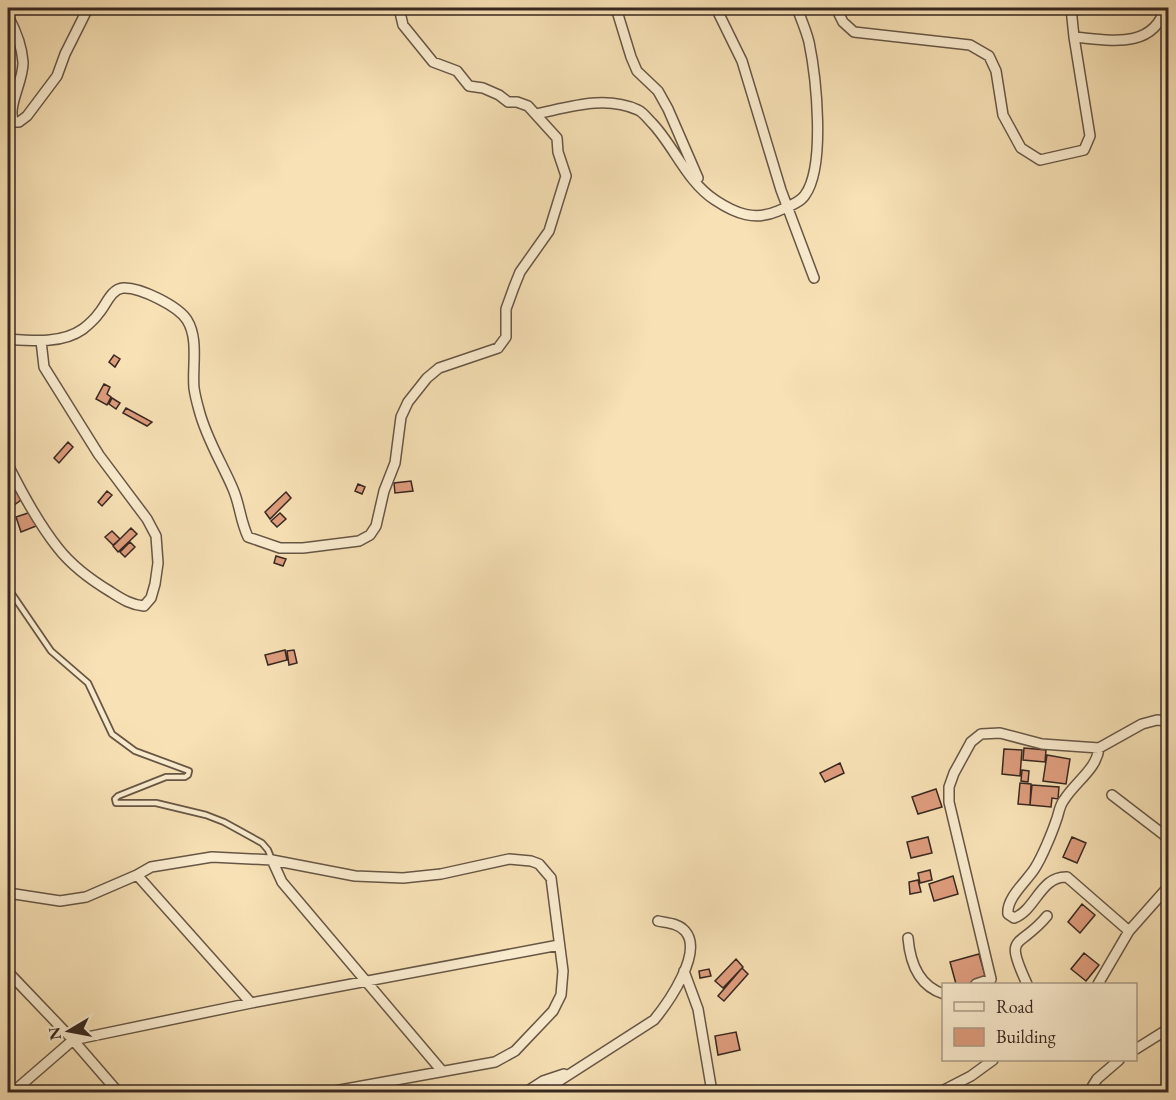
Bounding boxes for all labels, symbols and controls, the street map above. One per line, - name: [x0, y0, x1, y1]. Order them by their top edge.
- legend: [942, 983, 1137, 1061]
- text: Road: [996, 995, 1035, 1018]
- north arrow: [39, 1001, 99, 1061]
- text: N: [43, 1025, 66, 1042]
- text: Building: [996, 1025, 1056, 1048]

